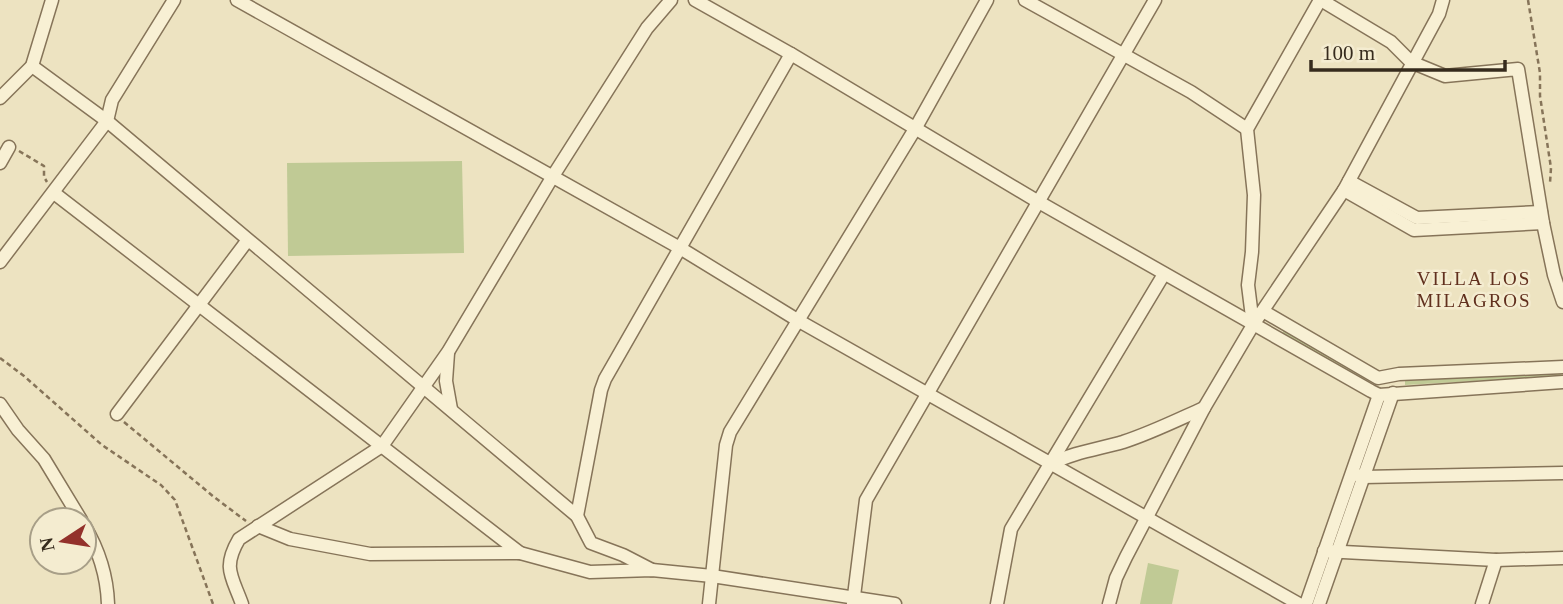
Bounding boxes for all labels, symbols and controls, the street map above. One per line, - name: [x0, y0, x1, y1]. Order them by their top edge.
- scale bar: [1311, 28, 1505, 72]
- text: 100 m: [1322, 41, 1375, 65]
- district label: VILLA LOS MILAGROS: [1416, 268, 1532, 311]
- north arrow: [28, 506, 98, 576]
- text: N: [35, 535, 59, 553]

